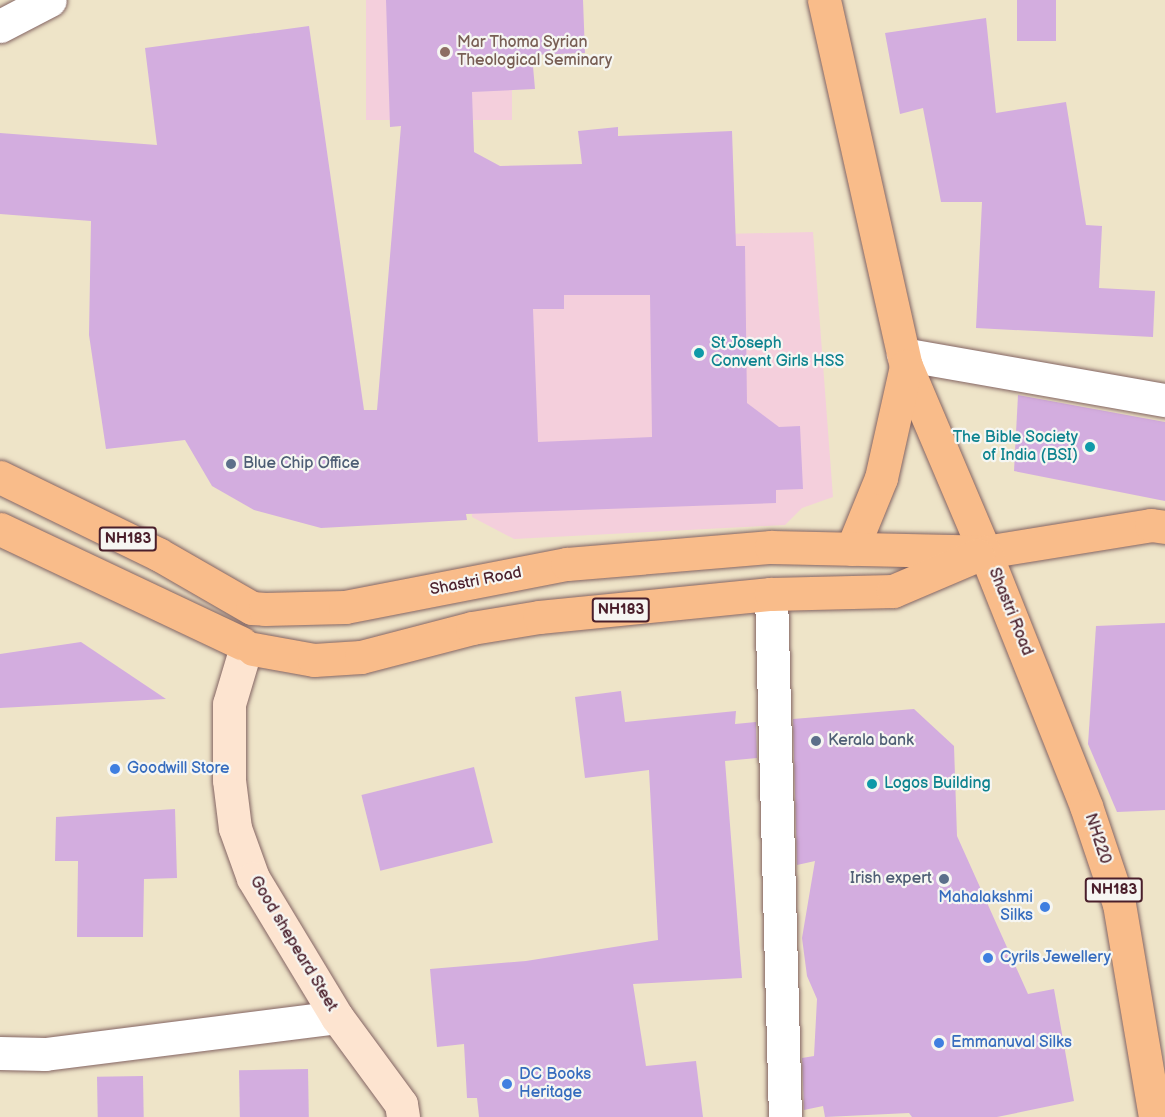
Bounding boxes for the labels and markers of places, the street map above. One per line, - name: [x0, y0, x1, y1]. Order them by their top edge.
- place label: Mar Thoma Syrian Theological Seminary: [457, 33, 613, 71]
- marker: Mar Thoma Syrian Theological Seminary: [438, 45, 452, 59]
- place label: St Joseph Convent Girls HSS: [711, 334, 844, 372]
- marker: St Joseph Convent Girls HSS: [692, 346, 706, 360]
- place label: The Bible Society of India (BSI): [953, 428, 1078, 466]
- marker: The Bible Society of India (BSI): [1083, 440, 1097, 454]
- place label: Blue Chip Office: [243, 454, 359, 474]
- marker: Blue Chip Office: [224, 457, 238, 471]
- place label: Kerala bank: [828, 731, 914, 751]
- marker: Kerala bank: [809, 734, 823, 748]
- place label: Goodwill Store: [127, 759, 230, 779]
- marker: Goodwill Store: [108, 762, 122, 776]
- place label: Logos Building: [884, 774, 991, 794]
- marker: Logos Building: [865, 777, 879, 791]
- place label: Irish expert: [850, 869, 932, 889]
- marker: Irish expert: [937, 872, 951, 886]
- place label: Mahalakshmi Silks: [938, 888, 1033, 926]
- marker: Mahalakshmi Silks: [1038, 900, 1052, 914]
- place label: Cyrils Jewellery: [1000, 948, 1112, 968]
- marker: Cyrils Jewellery: [981, 951, 995, 965]
- place label: Emmanuval Silks: [951, 1033, 1072, 1053]
- marker: Emmanuval Silks: [932, 1036, 946, 1050]
- place label: DC Books Heritage: [519, 1065, 591, 1103]
- marker: DC Books Heritage: [500, 1077, 514, 1091]

